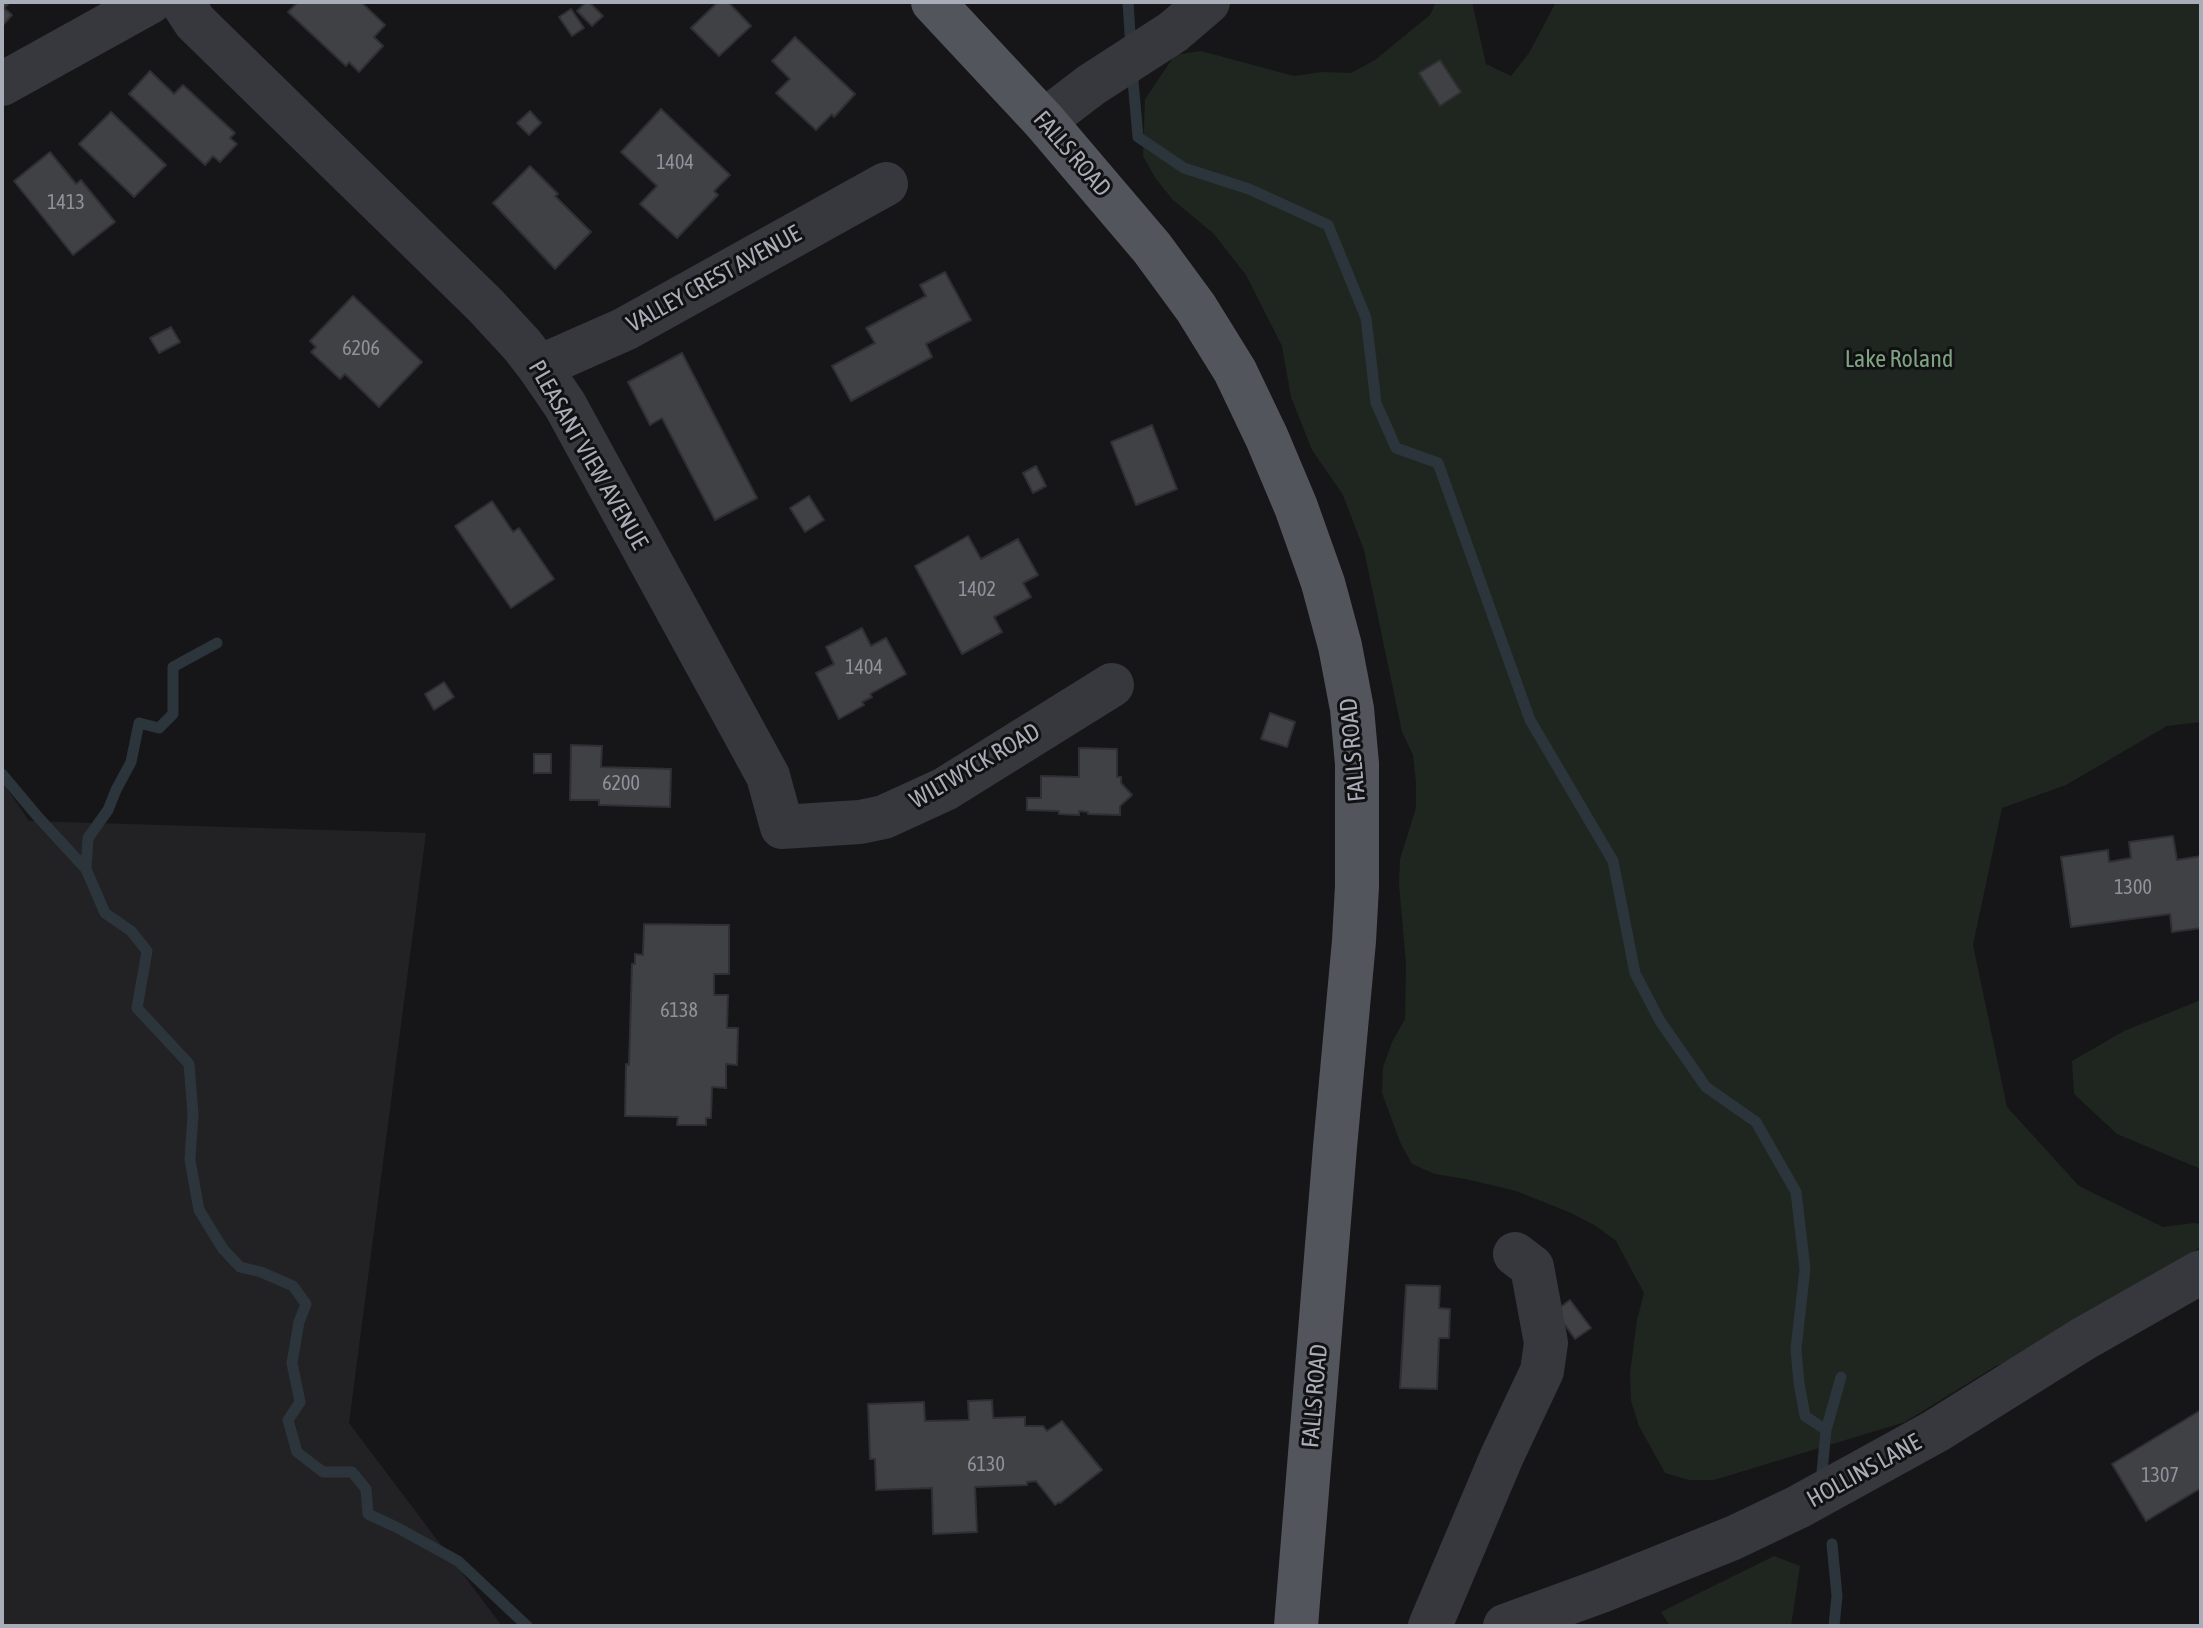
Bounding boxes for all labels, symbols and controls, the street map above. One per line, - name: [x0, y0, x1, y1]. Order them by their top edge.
- street label: FALLS ROAD: [1027, 105, 1117, 203]
- house number: 1404: [656, 151, 694, 175]
- house number: 1413: [47, 191, 85, 215]
- street label: VALLEY CREST AVENUE: [622, 219, 806, 339]
- house number: 6206: [342, 337, 380, 361]
- park label: Lake Roland: [1845, 345, 1953, 373]
- street label: PLEASANT VIEW AVENUE: [522, 355, 654, 555]
- house number: 1402: [958, 578, 996, 602]
- house number: 1404: [845, 656, 883, 680]
- street label: FALLS ROAD: [1334, 697, 1372, 803]
- street label: WILTWYCK ROAD: [905, 717, 1045, 815]
- house number: 6200: [602, 772, 640, 796]
- house number: 1300: [2114, 876, 2152, 900]
- house number: 6138: [660, 999, 698, 1023]
- street label: FALLS ROAD: [1296, 1343, 1334, 1449]
- street label: HOLLINS LANE: [1802, 1428, 1926, 1514]
- house number: 6130: [967, 1453, 1005, 1477]
- house number: 1307: [2141, 1464, 2179, 1488]

